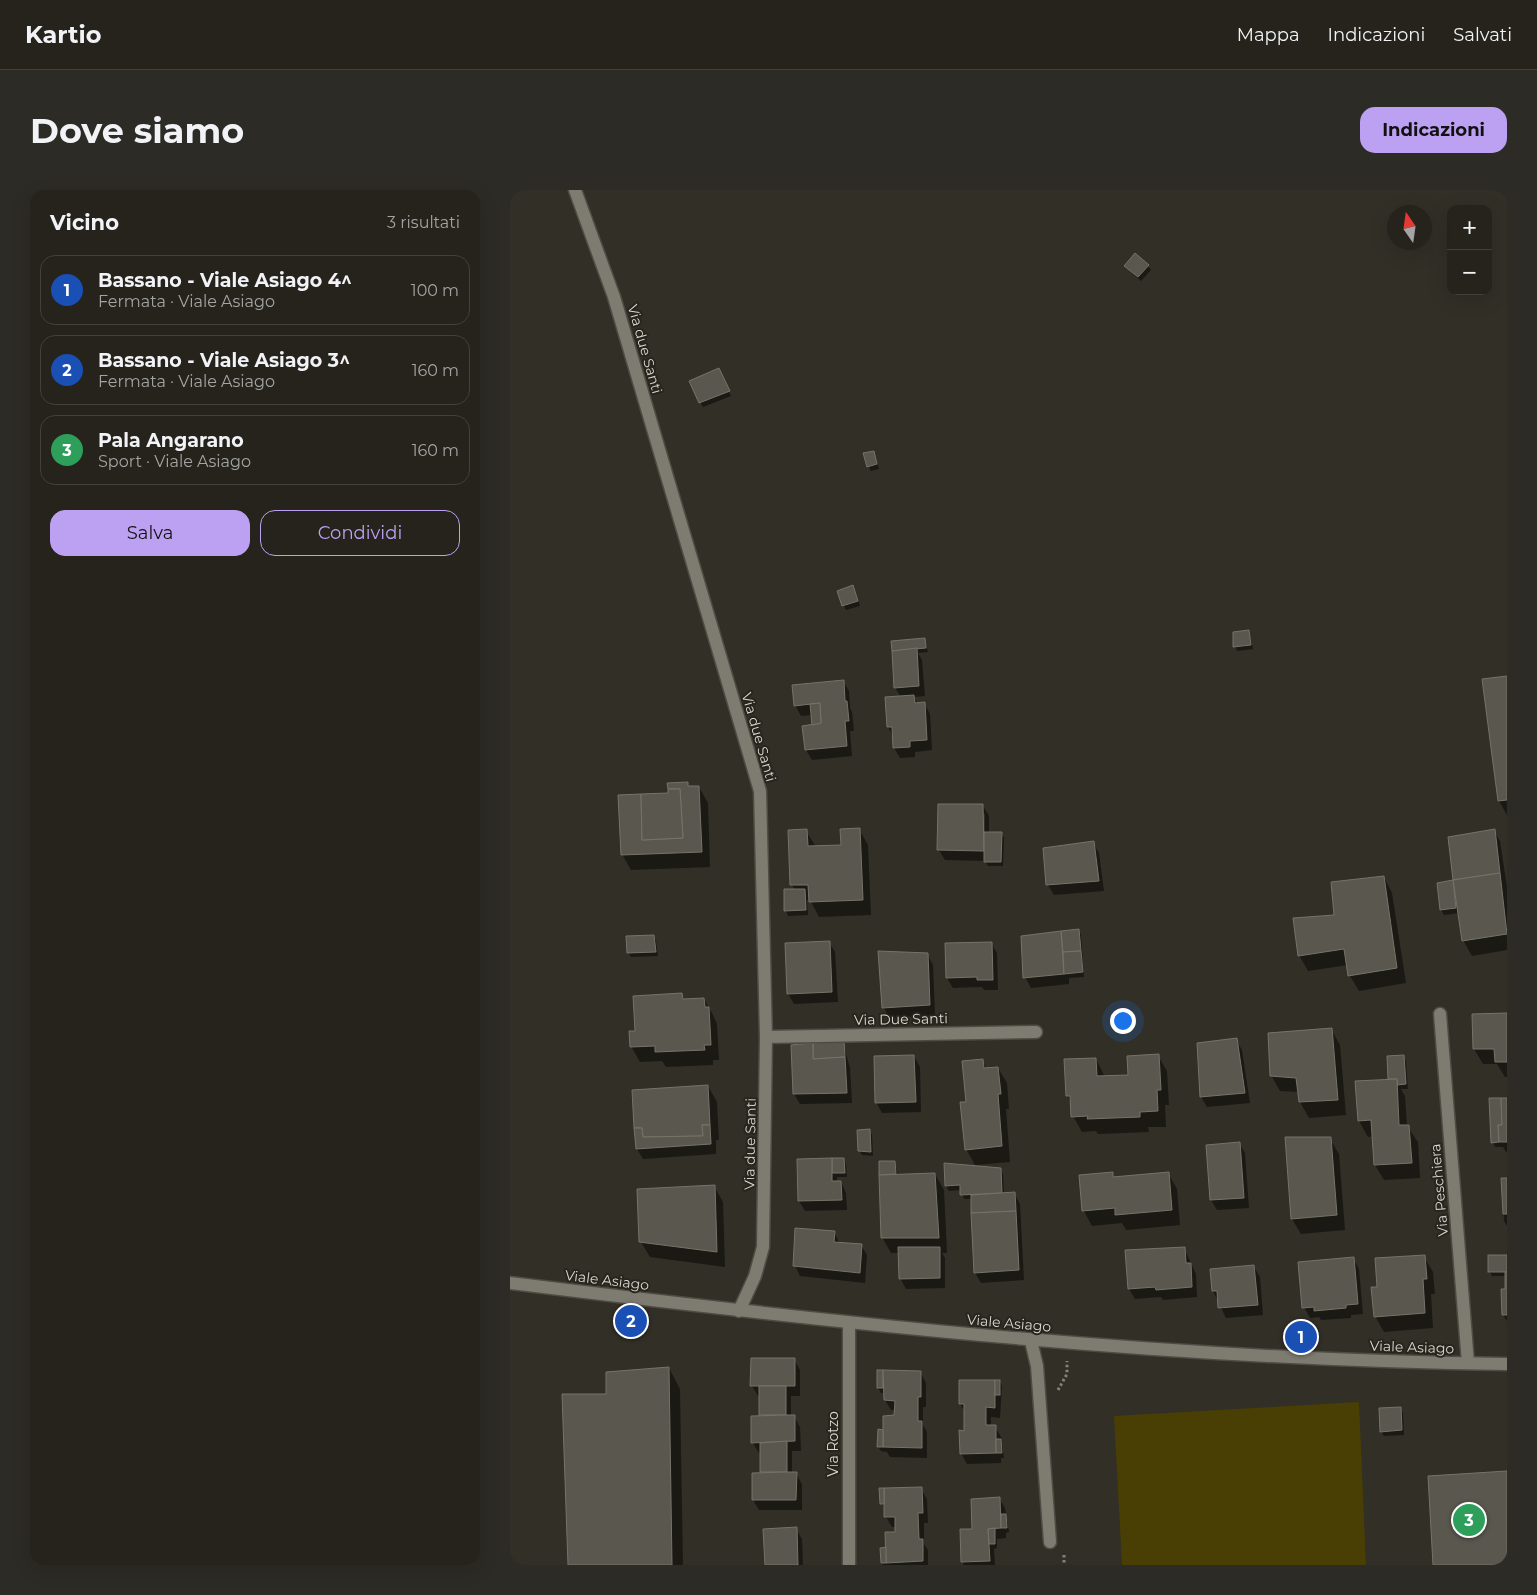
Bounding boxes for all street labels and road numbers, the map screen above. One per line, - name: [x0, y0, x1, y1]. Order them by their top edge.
- street label: Via due Santi: [624, 302, 666, 396]
- street label: Via due Santi: [738, 690, 780, 784]
- street label: Via Due Santi: [854, 1009, 948, 1029]
- street label: Via due Santi: [740, 1098, 760, 1190]
- street label: Via Peschiera: [1426, 1143, 1452, 1237]
- street label: Viale Asiago: [564, 1266, 650, 1294]
- street label: Viale Asiago: [966, 1310, 1052, 1336]
- street label: Viale Asiago: [1369, 1337, 1455, 1357]
- street label: Via Rotzo: [824, 1411, 842, 1477]

